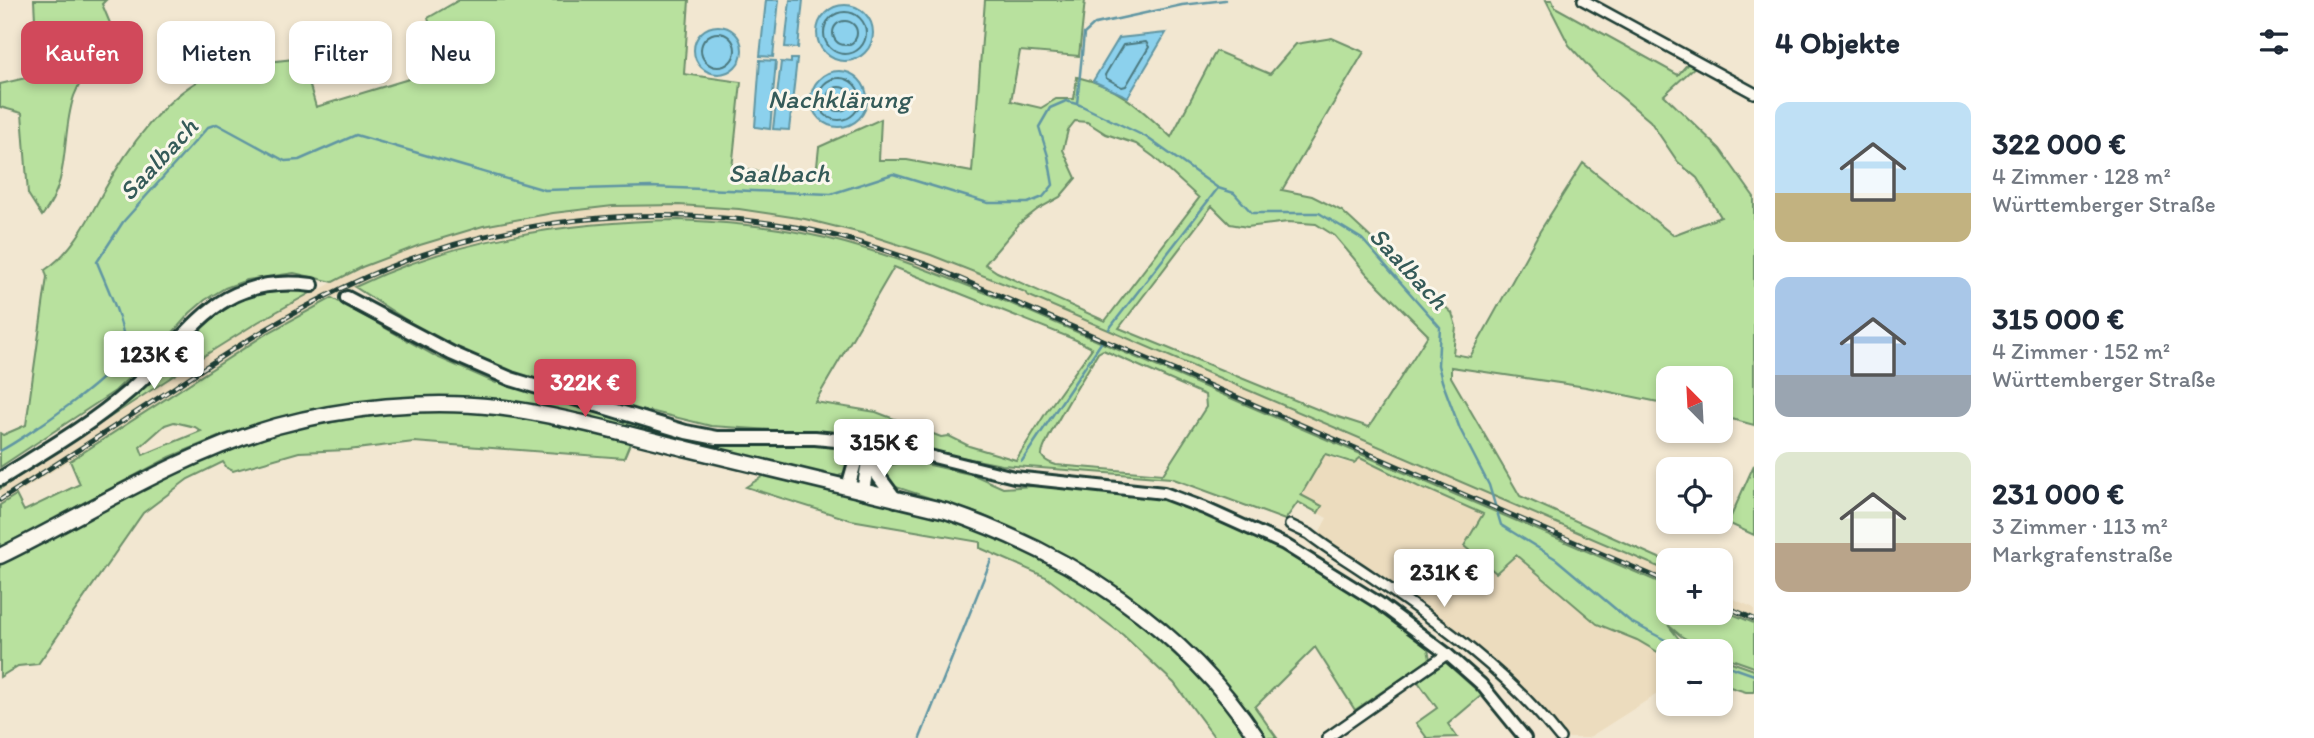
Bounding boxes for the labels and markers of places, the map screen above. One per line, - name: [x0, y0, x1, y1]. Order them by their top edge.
- pin: 123K €: [97, 332, 211, 391]
- pin: 322K €: [528, 360, 642, 419]
- pin: 315K €: [827, 420, 941, 479]
- pin: 231K €: [1387, 550, 1501, 609]

